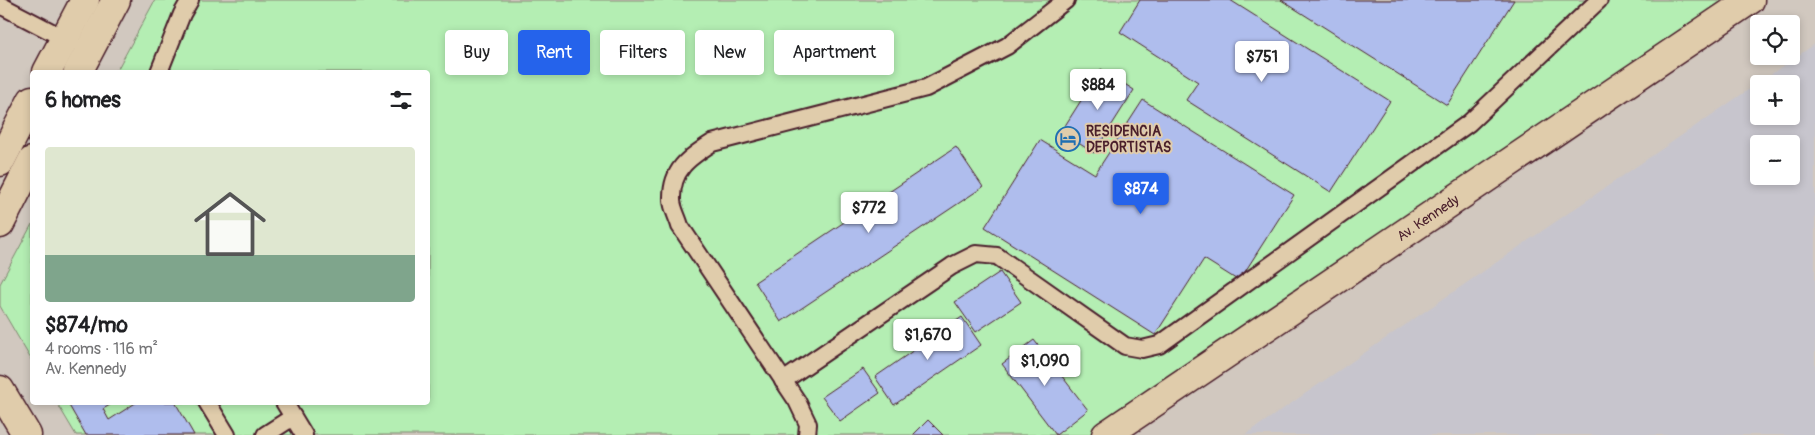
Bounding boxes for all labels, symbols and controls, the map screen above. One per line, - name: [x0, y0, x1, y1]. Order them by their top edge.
- map controls: [1750, 15, 1800, 185]
- button: locate: [1750, 15, 1800, 65]
- chip: Buy: [445, 30, 508, 75]
- chip: Rent: [518, 30, 590, 75]
- chip: Filters: [600, 30, 685, 75]
- chip: New: [695, 30, 764, 75]
- chip: Apartment: [774, 30, 894, 75]
- pin: $751: [1232, 41, 1292, 83]
- text: $751: [1246, 47, 1278, 67]
- pin: $884: [1068, 68, 1128, 111]
- text: $884: [1081, 75, 1115, 95]
- button: +: [1750, 75, 1800, 125]
- icon: filters: [387, 86, 415, 114]
- text: 6 homes: [45, 87, 121, 114]
- place label: RESIDENCIA DEPORTISTAS: [1086, 123, 1171, 156]
- hotel icon: RESIDENCIA DEPORTISTAS: [1055, 126, 1081, 152]
- button: −: [1750, 135, 1800, 185]
- pin: $874: [1111, 172, 1171, 215]
- icon: home: [185, 179, 275, 269]
- text: $874: [1124, 179, 1158, 199]
- street label: Av. Kennedy: [1394, 191, 1462, 245]
- pin: $772: [839, 192, 899, 234]
- text: $772: [852, 198, 886, 218]
- text: $874/mo: [45, 312, 128, 339]
- pin: $1,670: [887, 318, 969, 361]
- text: $1,670: [904, 325, 952, 345]
- text: 4 rooms · 116 m²: [45, 339, 158, 359]
- pin: $1,090: [1004, 344, 1086, 387]
- text: $1,090: [1020, 351, 1070, 371]
- text: Av. Kennedy: [45, 359, 126, 379]

